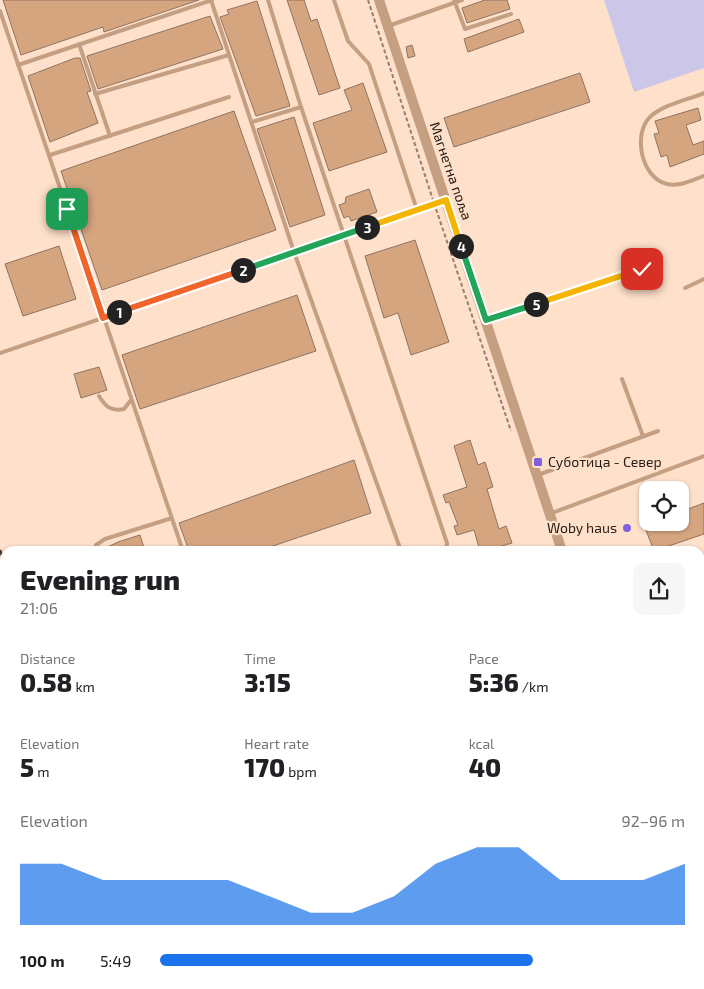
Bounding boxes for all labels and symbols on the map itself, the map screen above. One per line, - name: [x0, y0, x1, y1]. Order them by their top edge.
- street label: Магнетна поља: [427, 120, 476, 222]
- pin: [46, 188, 88, 230]
- pin: 3: [354, 214, 380, 240]
- pin: 4: [448, 234, 474, 258]
- pin: [621, 248, 663, 290]
- pin: 2: [230, 258, 256, 282]
- pin: 5: [524, 292, 548, 316]
- pin: 1: [106, 300, 132, 324]
- place label: Суботица - Север: [548, 453, 662, 470]
- marker: Суботица - Север: [532, 456, 544, 468]
- place label: Woby haus: [547, 519, 617, 536]
- marker: Woby haus: [621, 522, 633, 534]

